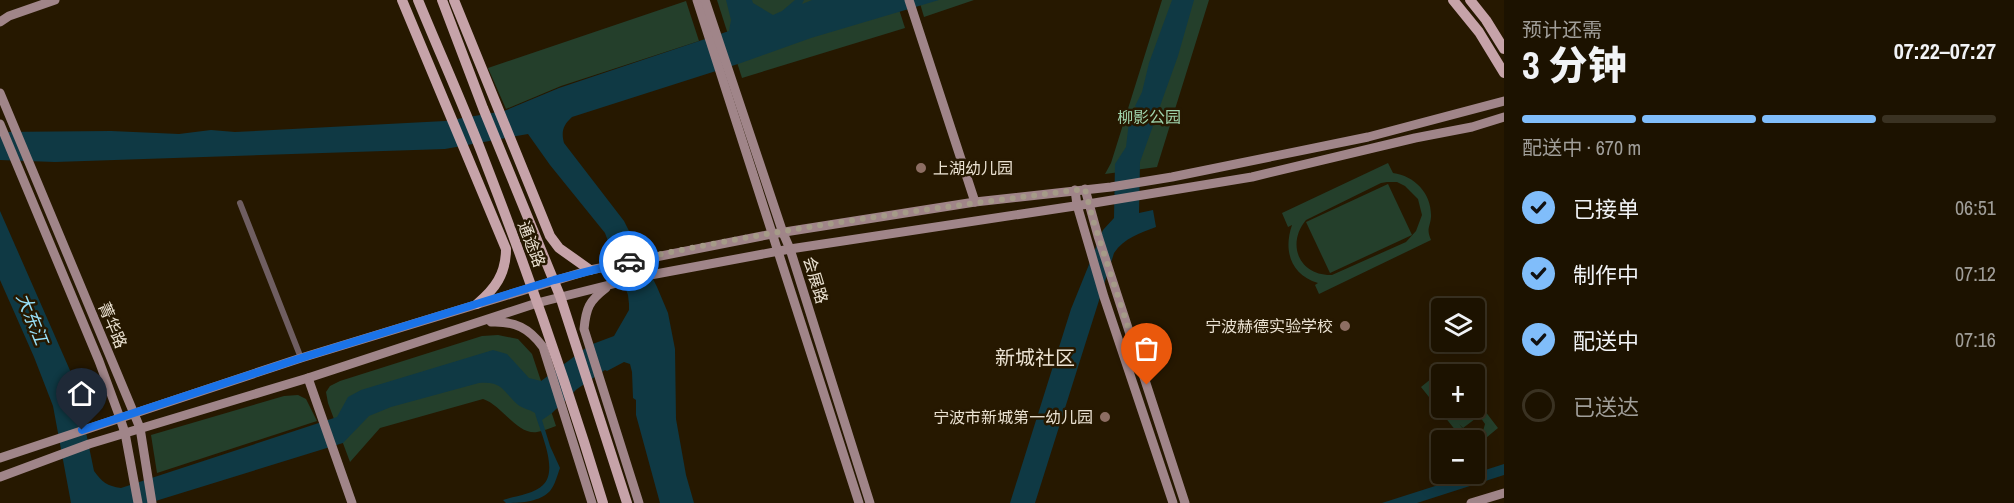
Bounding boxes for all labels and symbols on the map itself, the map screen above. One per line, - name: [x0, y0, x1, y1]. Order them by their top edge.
- park label: 柳影公园: [1117, 106, 1181, 128]
- place label: 上湖幼儿园: [933, 157, 1013, 179]
- marker: 上湖幼儿园: [914, 161, 928, 175]
- street label: 通途路: [513, 218, 551, 270]
- courier: [599, 231, 659, 291]
- street label: 会展路: [798, 254, 834, 306]
- water label: 大东江: [11, 289, 55, 350]
- street label: 菁华路: [93, 299, 133, 351]
- place label: 宁波赫德实验学校: [1205, 315, 1333, 337]
- marker: 宁波赫德实验学校: [1338, 319, 1352, 333]
- pin: [1121, 323, 1172, 385]
- district label: 新城社区: [995, 344, 1075, 371]
- pin: [56, 368, 107, 430]
- place label: 宁波市新城第一幼儿园: [933, 406, 1093, 428]
- marker: 宁波市新城第一幼儿园: [1098, 410, 1112, 424]

